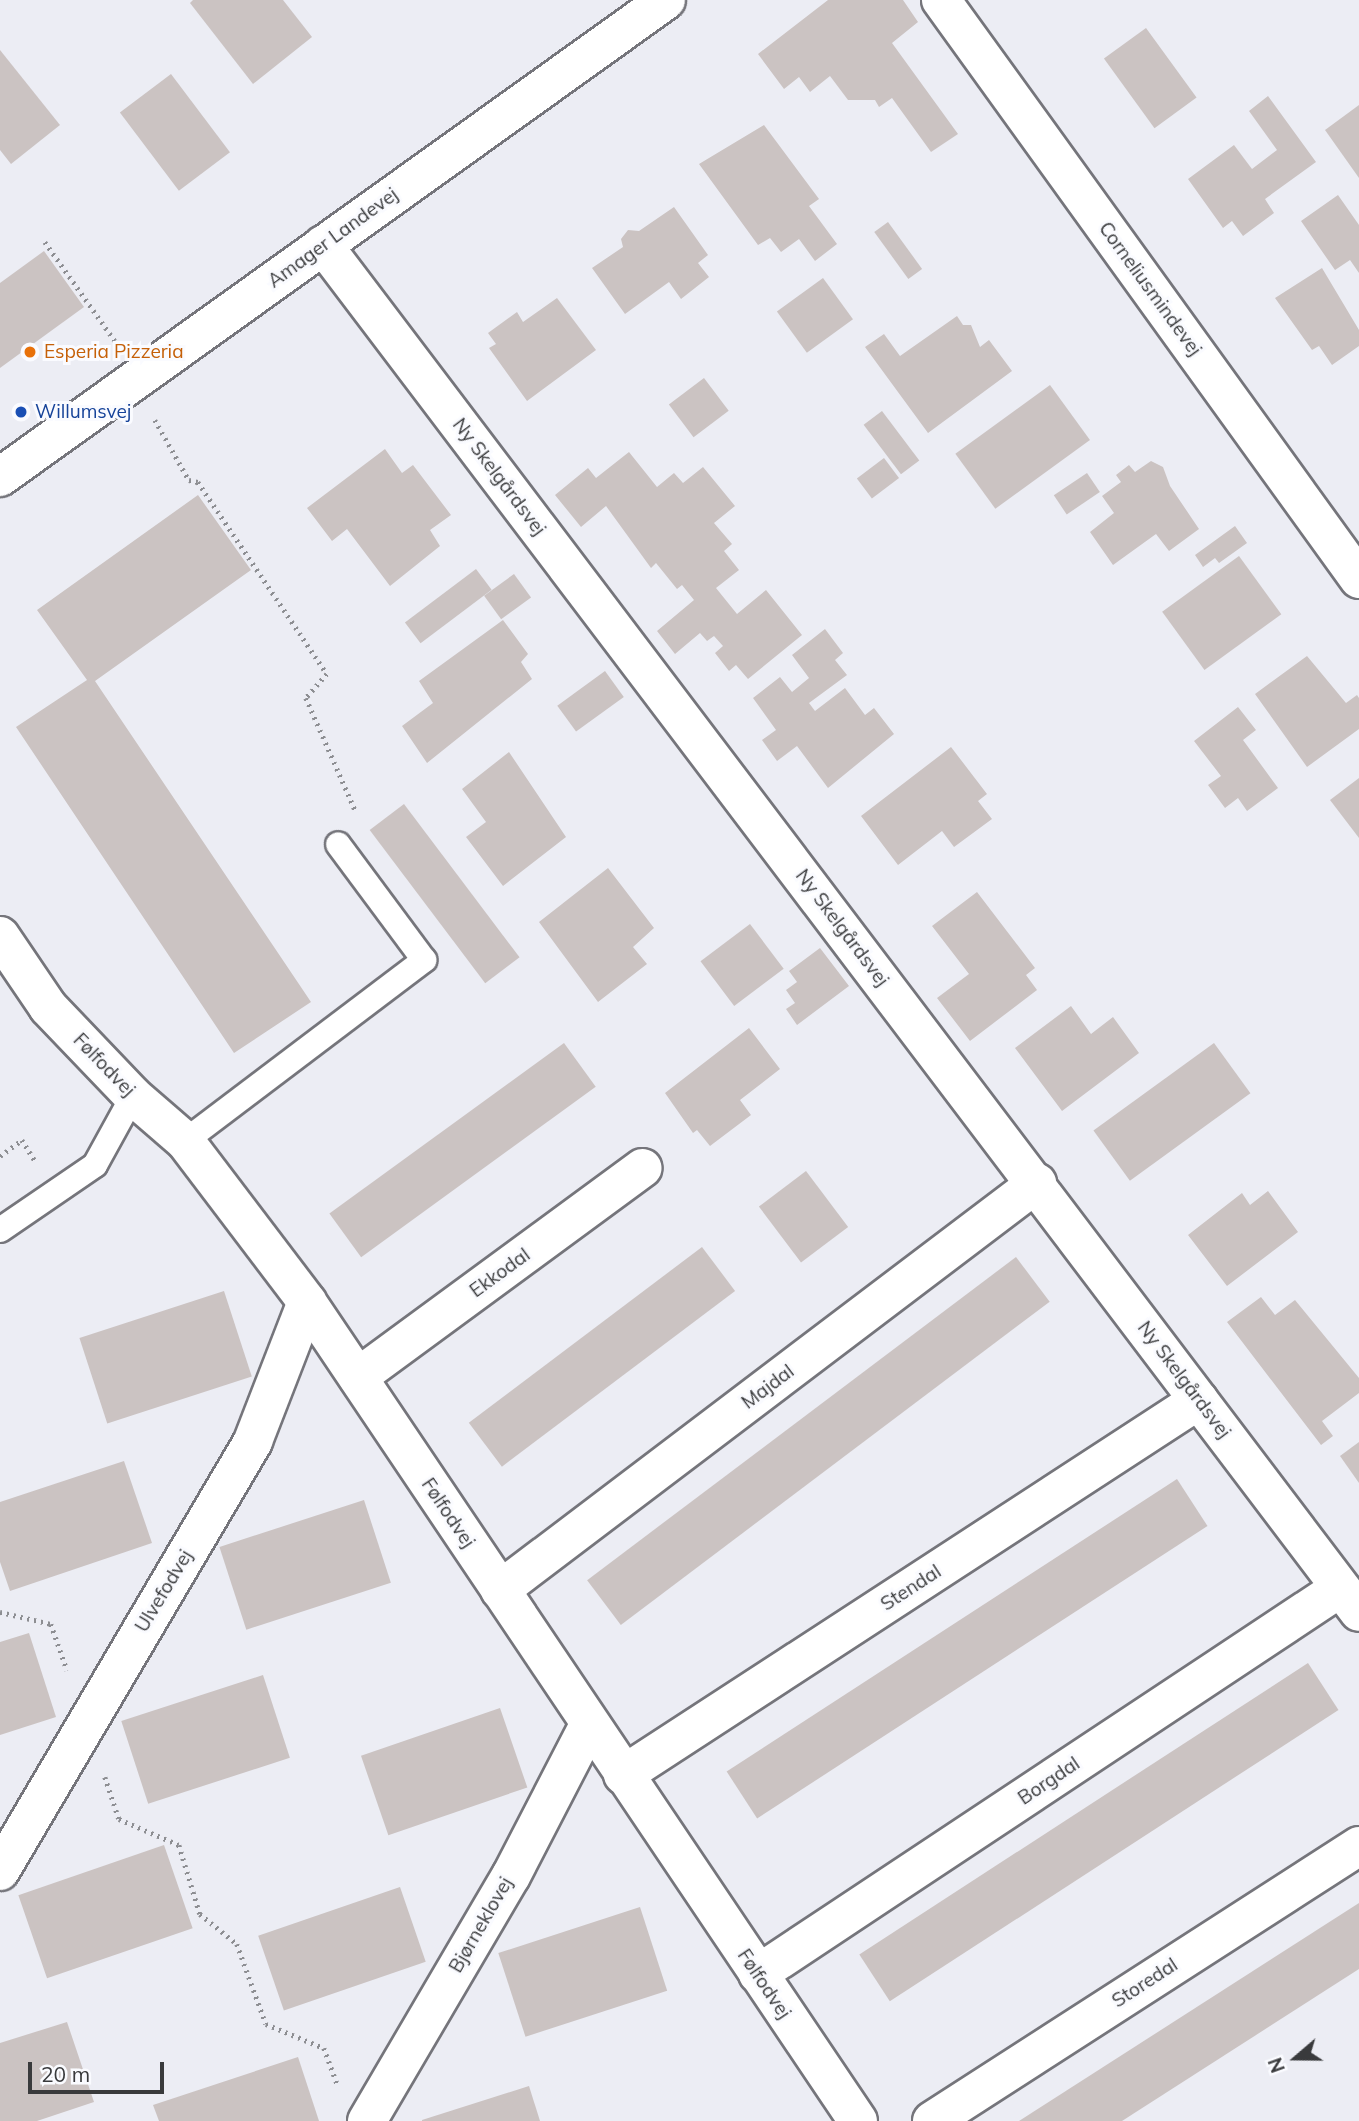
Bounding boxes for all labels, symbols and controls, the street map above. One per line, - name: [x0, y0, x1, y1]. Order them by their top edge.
- street label: Amager Landevej: [264, 183, 402, 293]
- street label: Corneliusmindevej: [1094, 218, 1206, 360]
- place label: Esperia Pizzeria: [44, 341, 184, 363]
- marker: Esperia Pizzeria: [22, 344, 38, 360]
- place label: Willumsvej: [35, 401, 131, 423]
- marker: Willumsvej: [13, 404, 29, 420]
- street label: Ny Skelgårdsvej: [448, 414, 550, 540]
- street label: Ny Skelgårdsvej: [791, 865, 893, 991]
- street label: Følfodvej: [68, 1029, 140, 1101]
- street label: Ekkodal: [466, 1244, 534, 1302]
- street label: Ny Skelgårdsvej: [1133, 1317, 1235, 1443]
- street label: Majdal: [737, 1360, 799, 1414]
- street label: Følfodvej: [416, 1474, 480, 1552]
- street label: Ulvefodvej: [131, 1546, 197, 1636]
- street label: Stendal: [877, 1560, 945, 1616]
- street label: Borgdal: [1014, 1752, 1084, 1810]
- street label: Bjørneklovej: [445, 1873, 517, 1977]
- street label: Følfodvej: [732, 1945, 796, 2023]
- street label: Storedal: [1108, 1953, 1182, 2013]
- north arrow: [1261, 2023, 1331, 2093]
- scale bar: [32, 2048, 168, 2092]
- text: N: [1263, 2054, 1290, 2076]
- text: 20 m: [41, 2061, 90, 2087]

